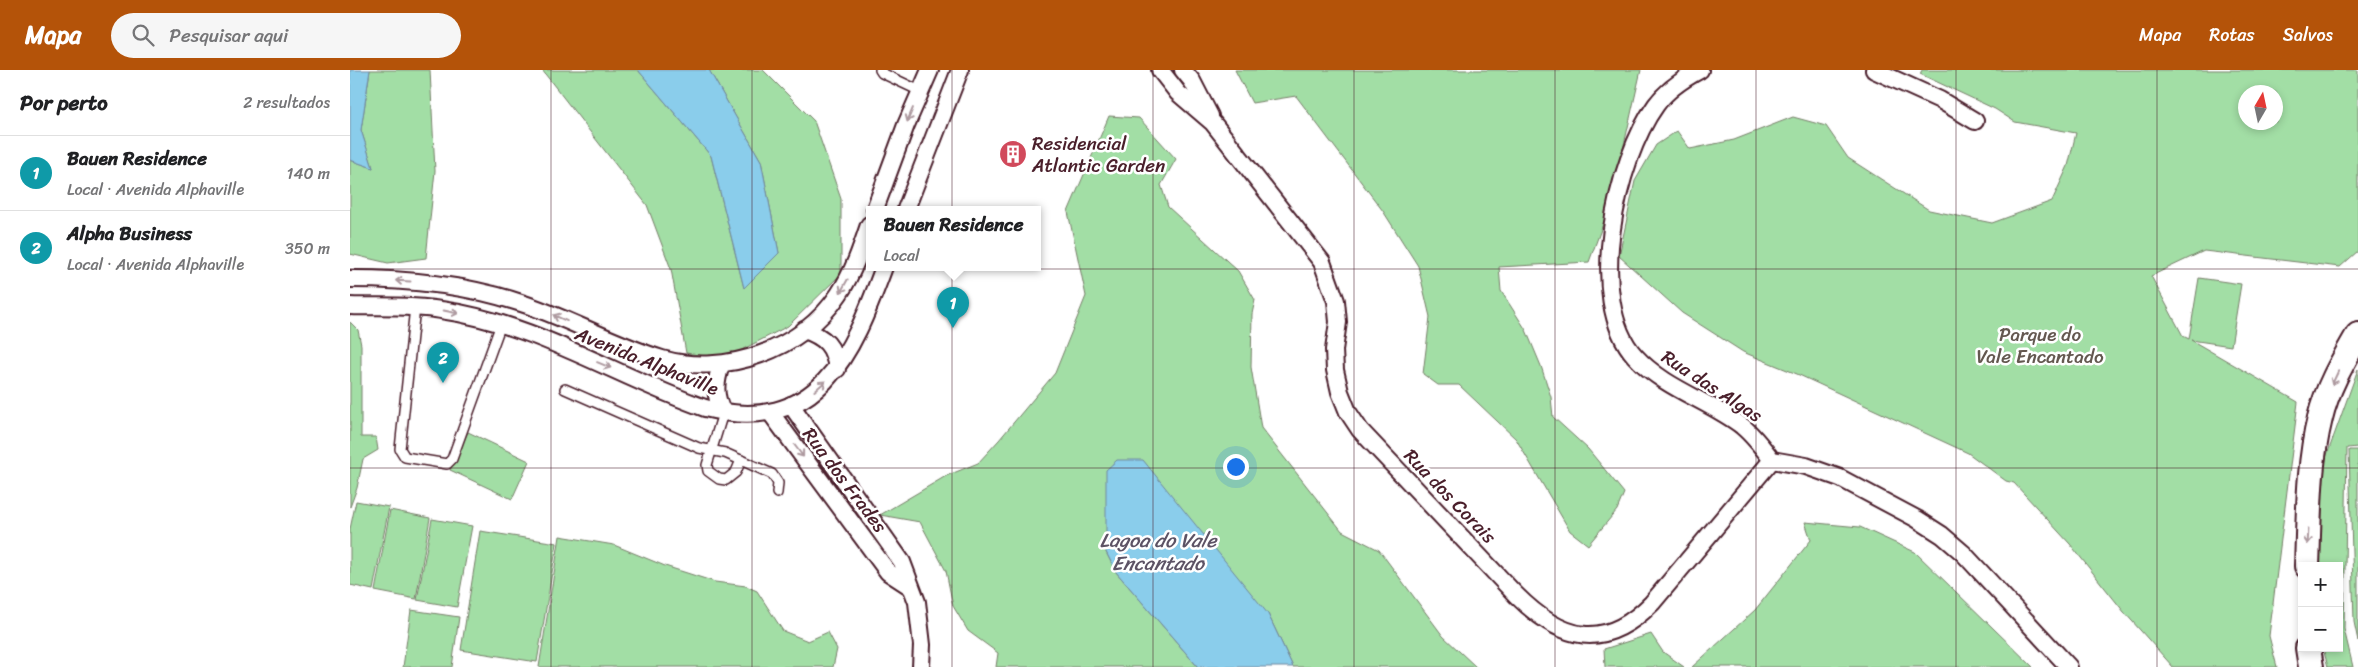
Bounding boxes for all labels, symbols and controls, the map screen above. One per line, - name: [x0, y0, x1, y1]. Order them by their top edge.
- search box: [111, 13, 461, 58]
- text: Mapa: [25, 14, 81, 56]
- text: Pesquisar aqui: [169, 19, 288, 52]
- text: Mapa: [2139, 19, 2181, 51]
- text: Rotas: [2209, 19, 2255, 51]
- text: Salvos: [2283, 19, 2333, 51]
- icon: search: [129, 21, 157, 49]
- text: Por perto: [20, 84, 108, 122]
- north arrow: [2238, 85, 2283, 130]
- text: 2 resultados: [243, 88, 330, 117]
- one-way arrow: [904, 107, 914, 122]
- place label: Residencial Atlantic Garden: [1031, 127, 1165, 182]
- building icon: Residencial Atlantic Garden: [998, 139, 1028, 169]
- text: Bauen Residence: [67, 142, 207, 175]
- text: 1: [33, 159, 39, 188]
- text: 140 m: [287, 159, 330, 188]
- text: Local · Avenida Alphaville: [67, 175, 244, 204]
- popup: [866, 206, 1041, 271]
- text: Bauen Residence: [884, 208, 1024, 241]
- text: Alpha Business: [67, 217, 192, 250]
- text: 2: [31, 234, 41, 263]
- text: 350 m: [285, 234, 330, 263]
- text: Local: [884, 241, 920, 270]
- text: Local · Avenida Alphaville: [67, 250, 244, 279]
- one-way arrow: [395, 276, 411, 285]
- one-way arrow: [838, 278, 848, 293]
- pin: 1: [937, 287, 969, 328]
- one-way arrow: [442, 307, 458, 317]
- one-way arrow: [553, 313, 568, 323]
- street label: Avenida Alphaville: [569, 317, 724, 405]
- park label: Parque do Vale Encantado: [1976, 318, 2104, 373]
- street label: Rua das Algas: [1655, 341, 1769, 431]
- pin: 2: [427, 342, 459, 383]
- one-way arrow: [596, 361, 611, 371]
- one-way arrow: [2330, 370, 2339, 385]
- one-way arrow: [813, 381, 826, 392]
- street label: Rua dos Frades: [794, 420, 896, 540]
- street label: Rua dos Corais: [1396, 441, 1504, 552]
- one-way arrow: [794, 444, 804, 458]
- your location: [1223, 454, 1249, 480]
- water label: Lagoa do Vale Encantado: [1100, 523, 1219, 581]
- one-way arrow: [2304, 528, 2313, 544]
- map controls: [2298, 562, 2343, 652]
- button: +: [2298, 562, 2343, 607]
- button: −: [2298, 607, 2343, 652]

